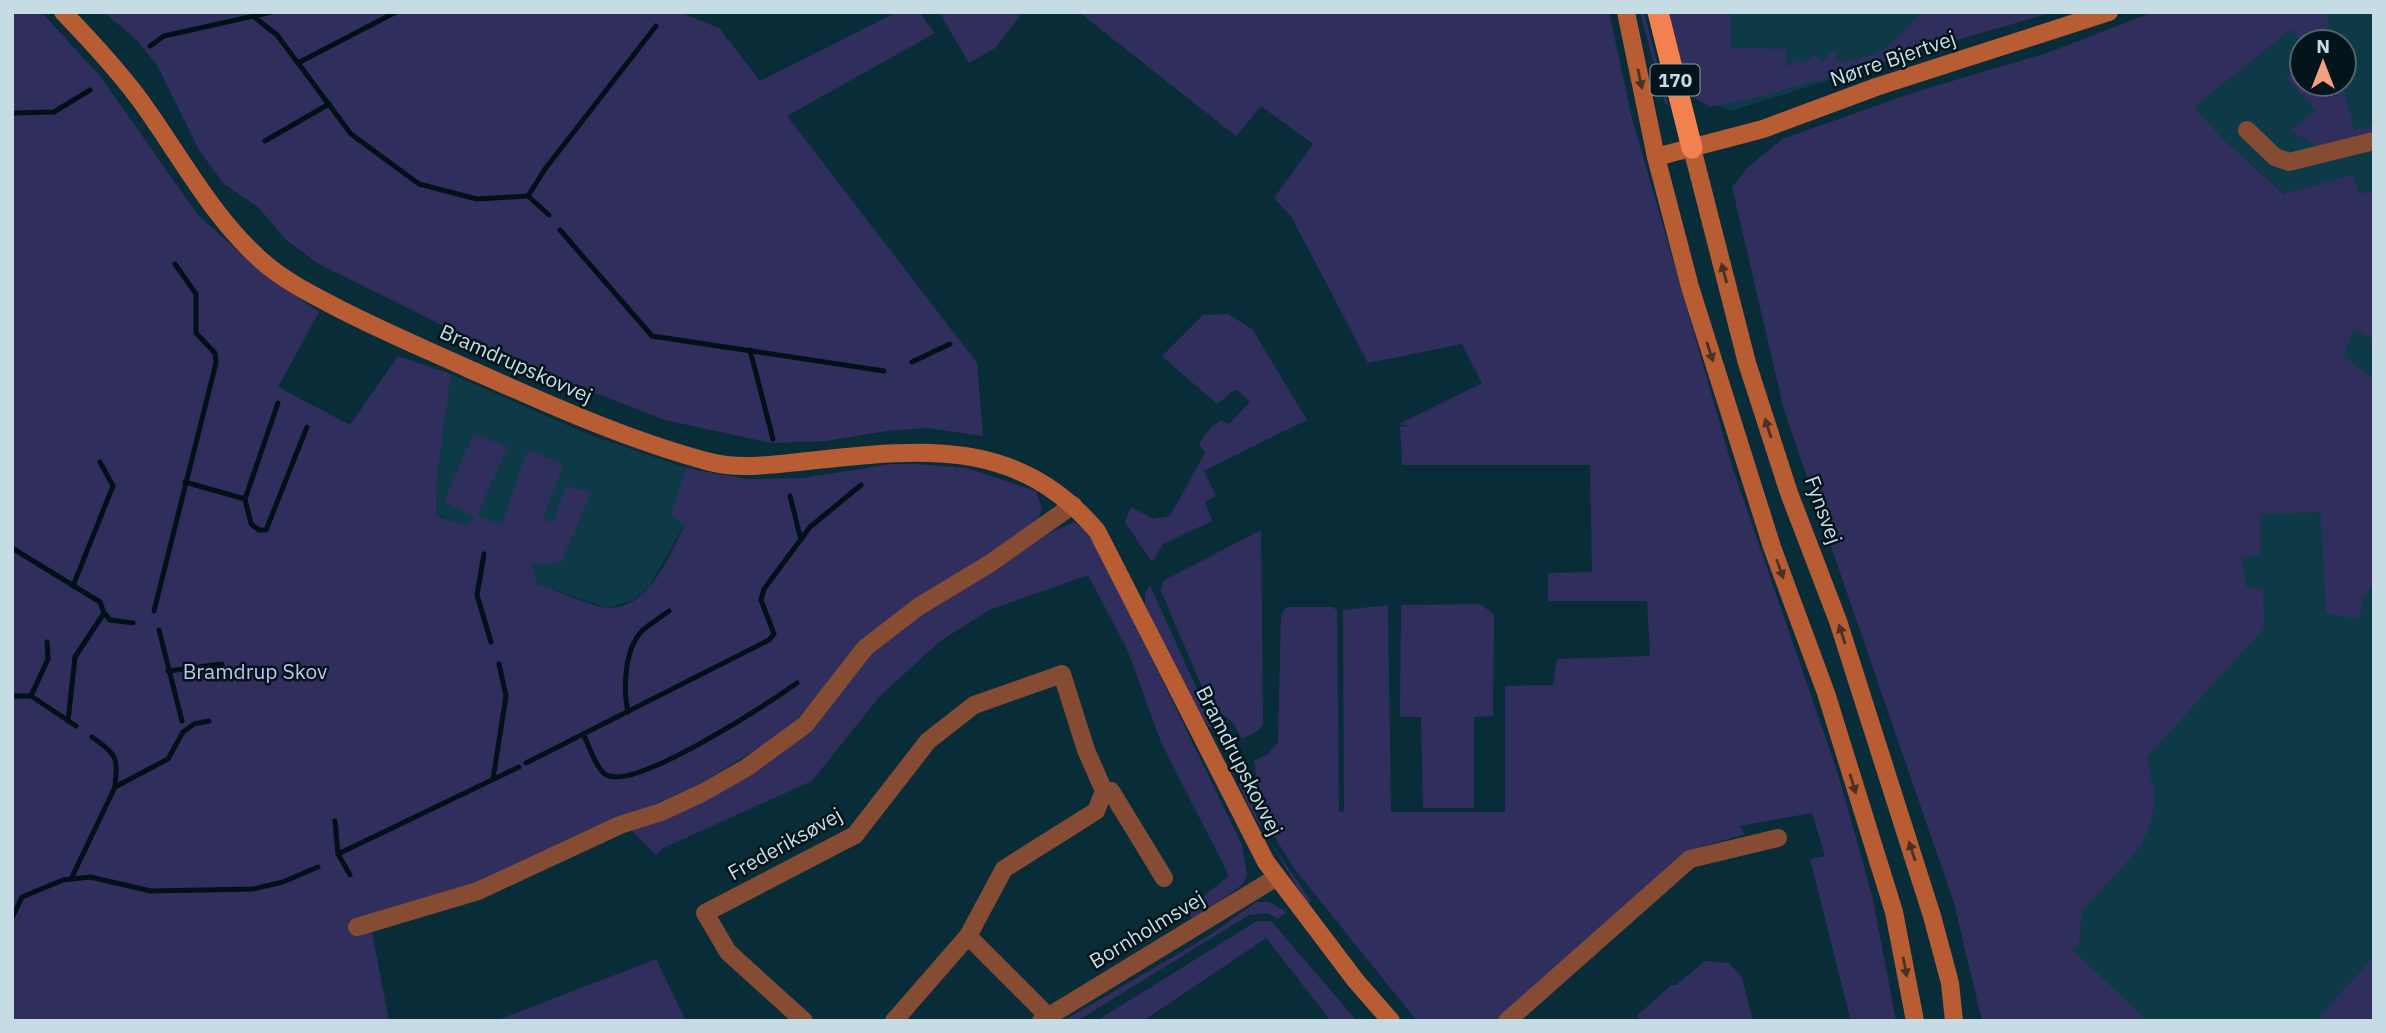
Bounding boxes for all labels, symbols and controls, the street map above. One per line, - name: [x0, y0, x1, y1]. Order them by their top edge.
- street label: Nørre Bjertvej: [1826, 23, 1959, 93]
- north arrow: [2288, 28, 2358, 98]
- text: N: [2316, 34, 2330, 58]
- road number: 170: [1650, 64, 1700, 96]
- one-way arrow: [1634, 68, 1645, 90]
- one-way arrow: [1718, 262, 1728, 283]
- street label: Bramdrupskovvej: [435, 317, 597, 409]
- one-way arrow: [1706, 342, 1716, 363]
- one-way arrow: [1763, 417, 1773, 438]
- street label: Fynsvej: [1799, 472, 1849, 548]
- one-way arrow: [1775, 558, 1786, 579]
- one-way arrow: [1837, 624, 1847, 645]
- park label: Bramdrup Skov: [183, 657, 327, 685]
- street label: Bramdrupskovvej: [1190, 681, 1290, 840]
- one-way arrow: [1849, 774, 1859, 795]
- street label: Frederiksøvej: [722, 800, 847, 886]
- one-way arrow: [1906, 840, 1916, 861]
- street label: Bornholmsvej: [1084, 884, 1209, 975]
- one-way arrow: [1900, 956, 1911, 978]

